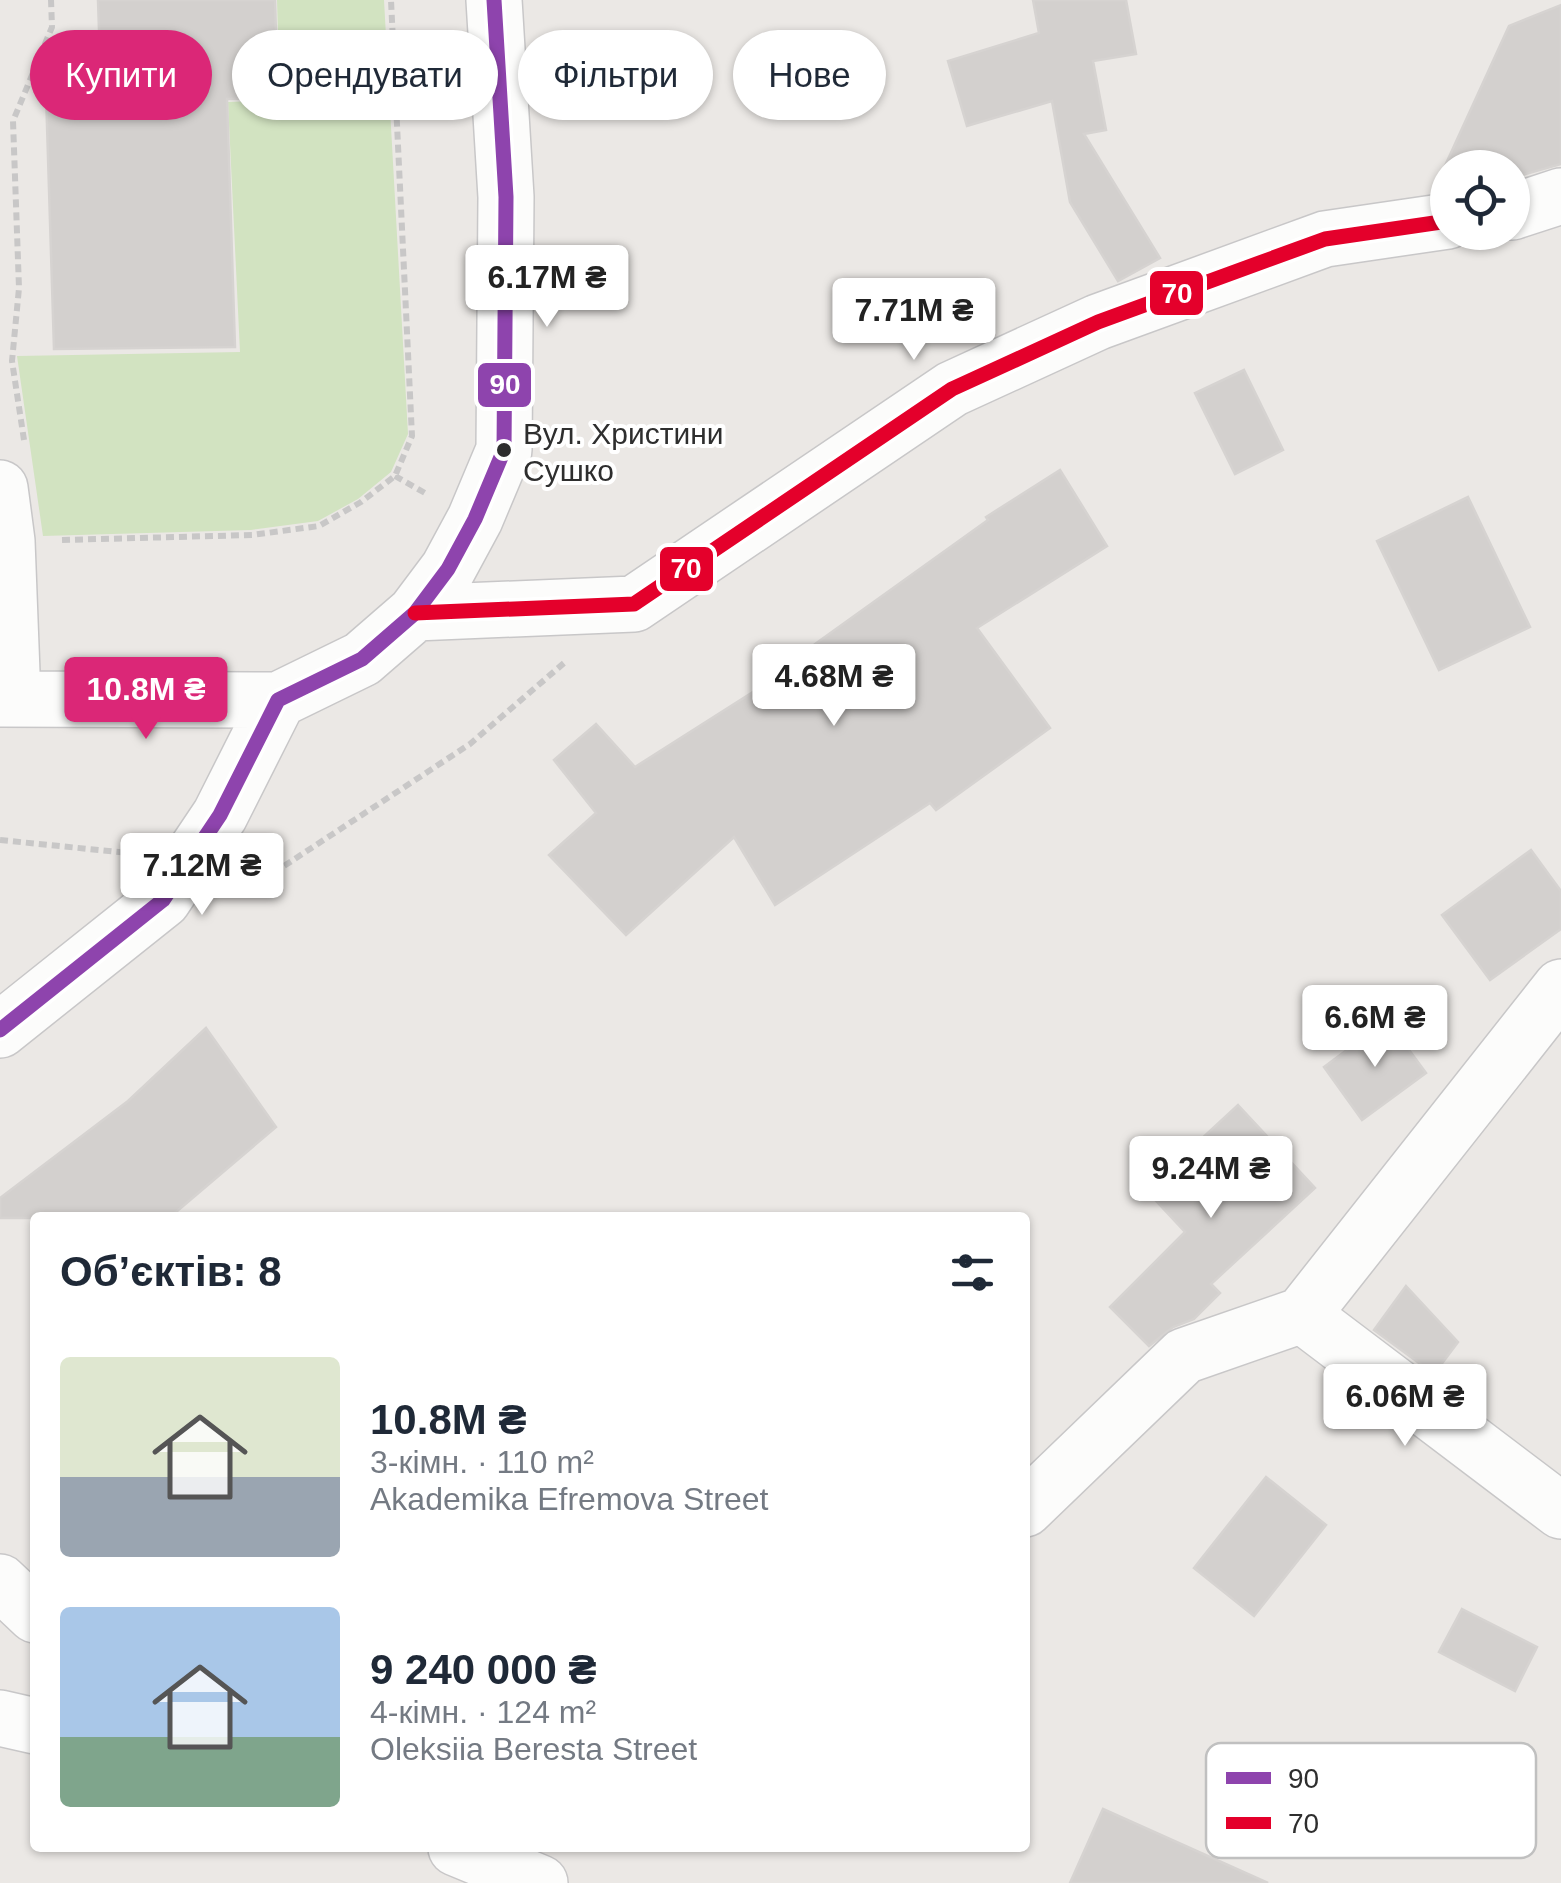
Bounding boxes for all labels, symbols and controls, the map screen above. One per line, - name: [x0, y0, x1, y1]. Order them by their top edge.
- chip: Купити: [30, 30, 212, 120]
- chip: Орендувати: [232, 30, 498, 120]
- chip: Фільтри: [518, 30, 713, 120]
- chip: Нове: [733, 30, 886, 120]
- map controls: [1430, 150, 1530, 250]
- button: locate: [1430, 150, 1530, 250]
- pin: 6.17M ₴: [455, 245, 639, 330]
- text: 6.17M ₴: [487, 259, 607, 295]
- line badge: 70: [1148, 269, 1205, 317]
- pin: 7.71M ₴: [822, 278, 1006, 363]
- text: 70: [1161, 278, 1193, 309]
- text: 7.71M ₴: [854, 292, 974, 328]
- line badge: 90: [476, 361, 533, 409]
- text: 90: [489, 369, 521, 400]
- place label: Вул. Христини Сушко: [523, 417, 723, 487]
- marker: Вул. Христини Сушко: [494, 440, 514, 460]
- line badge: 70: [658, 545, 715, 593]
- text: 70: [670, 553, 702, 584]
- pin: 4.68M ₴: [742, 644, 926, 729]
- pin: 10.8M ₴: [54, 657, 238, 742]
- text: 4.68M ₴: [774, 658, 894, 694]
- text: 10.8M ₴: [86, 671, 206, 707]
- pin: 7.12M ₴: [110, 833, 294, 918]
- text: 7.12M ₴: [142, 847, 262, 883]
- pin: 6.6M ₴: [1294, 985, 1456, 1070]
- text: 6.6M ₴: [1324, 999, 1426, 1035]
- pin: 9.24M ₴: [1119, 1136, 1303, 1221]
- text: 9.24M ₴: [1151, 1150, 1271, 1186]
- icon: filters: [945, 1245, 1000, 1300]
- text: Об’єктів: 8: [60, 1248, 282, 1295]
- pin: 6.06M ₴: [1313, 1364, 1497, 1449]
- text: 6.06M ₴: [1345, 1378, 1465, 1414]
- text: 10.8M ₴: [370, 1396, 526, 1443]
- icon: home: [140, 1397, 260, 1517]
- text: 3-кімн. · 110 m²: [370, 1444, 594, 1480]
- text: Akademika Efremova Street: [370, 1481, 768, 1517]
- text: 9 240 000 ₴: [370, 1646, 597, 1693]
- icon: home: [140, 1647, 260, 1767]
- text: 4-кімн. · 124 m²: [370, 1694, 596, 1730]
- text: Oleksiia Beresta Street: [370, 1731, 697, 1767]
- legend: [1206, 1743, 1536, 1858]
- text: 90: [1288, 1763, 1319, 1794]
- text: 70: [1288, 1808, 1319, 1839]

